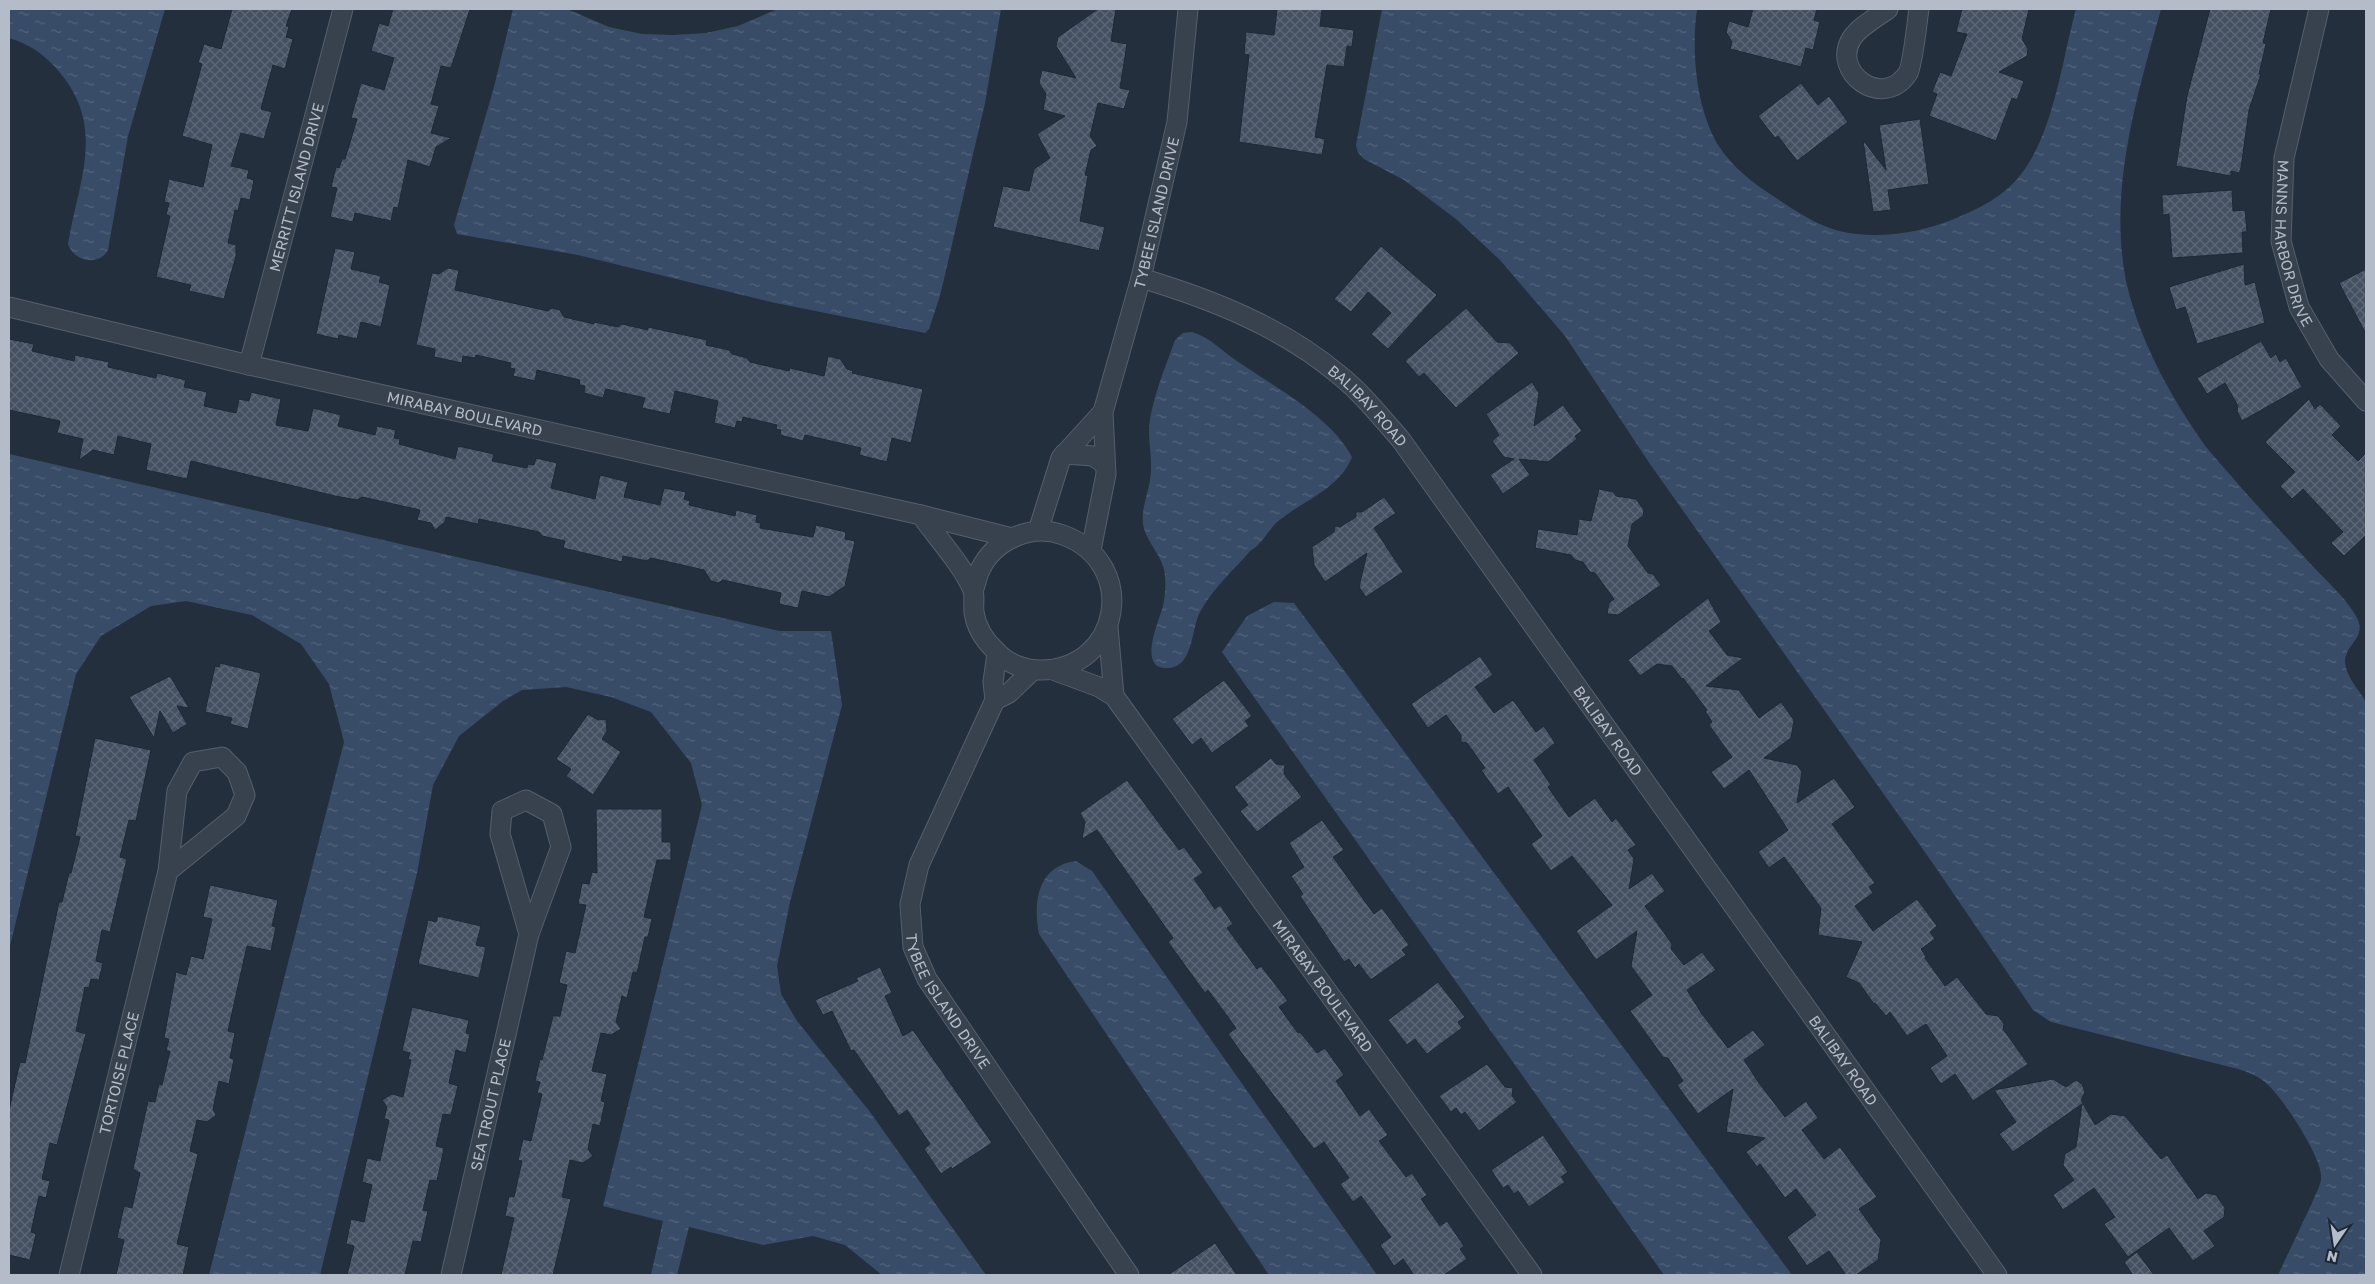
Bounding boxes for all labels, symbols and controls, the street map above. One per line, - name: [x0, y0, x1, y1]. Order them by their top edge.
- street label: MERRITT ISLAND DRIVE: [265, 101, 327, 273]
- street label: TYBEE ISLAND DRIVE: [1129, 135, 1182, 291]
- street label: MANNS HARBOR DRIVE: [2272, 159, 2317, 329]
- street label: BALIBAY ROAD: [1325, 361, 1411, 450]
- street label: MIRABAY BOULEVARD: [385, 387, 544, 439]
- street label: BALIBAY ROAD: [1570, 682, 1647, 779]
- street label: MIRABAY BOULEVARD: [1269, 916, 1377, 1056]
- street label: TYBEE ISLAND DRIVE: [903, 933, 994, 1072]
- street label: TORTOISE PLACE: [95, 1010, 142, 1136]
- street label: BALIBAY ROAD: [1805, 1012, 1882, 1109]
- street label: SEA TROUT PLACE: [466, 1036, 514, 1172]
- north arrow: [2310, 1219, 2360, 1269]
- text: N: [2325, 1248, 2339, 1267]

